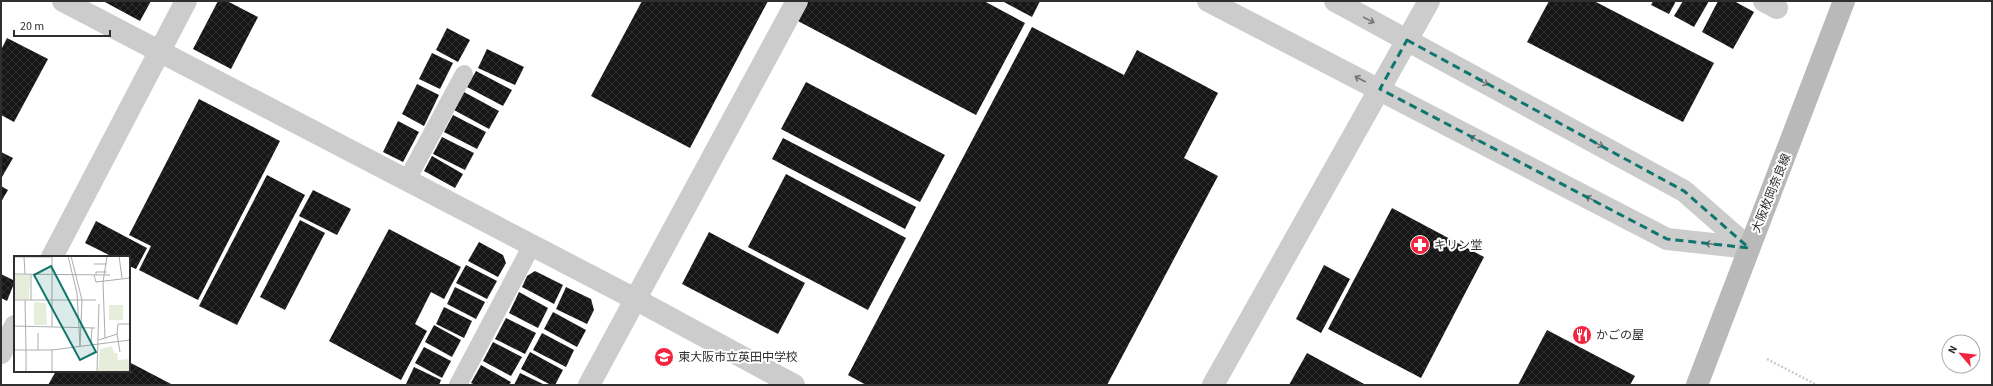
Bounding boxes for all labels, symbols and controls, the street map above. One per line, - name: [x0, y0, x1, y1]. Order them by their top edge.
- scale bar: [14, 12, 110, 38]
- one-way arrow: [1363, 16, 1375, 24]
- text: 20 m: [20, 18, 44, 35]
- one-way arrow: [1354, 75, 1366, 82]
- one-way arrow: [1477, 78, 1489, 86]
- one-way arrow: [1469, 135, 1481, 142]
- one-way arrow: [1591, 140, 1603, 148]
- street label: 大阪枚岡奈良線: [1748, 151, 1795, 235]
- one-way arrow: [1585, 195, 1597, 202]
- pharmacy icon: キリン堂: [1409, 234, 1431, 256]
- place label: キリン堂: [1434, 237, 1482, 254]
- one-way arrow: [1704, 240, 1717, 247]
- inset map: [14, 256, 130, 372]
- restaurant icon: かごの屋: [1571, 324, 1593, 346]
- place label: かごの屋: [1596, 327, 1644, 344]
- north arrow: [1941, 334, 1981, 374]
- text: N: [1944, 343, 1961, 356]
- school or university icon: 東大阪市立英田中学校: [653, 346, 675, 368]
- place label: 東大阪市立英田中学校: [678, 349, 798, 366]

